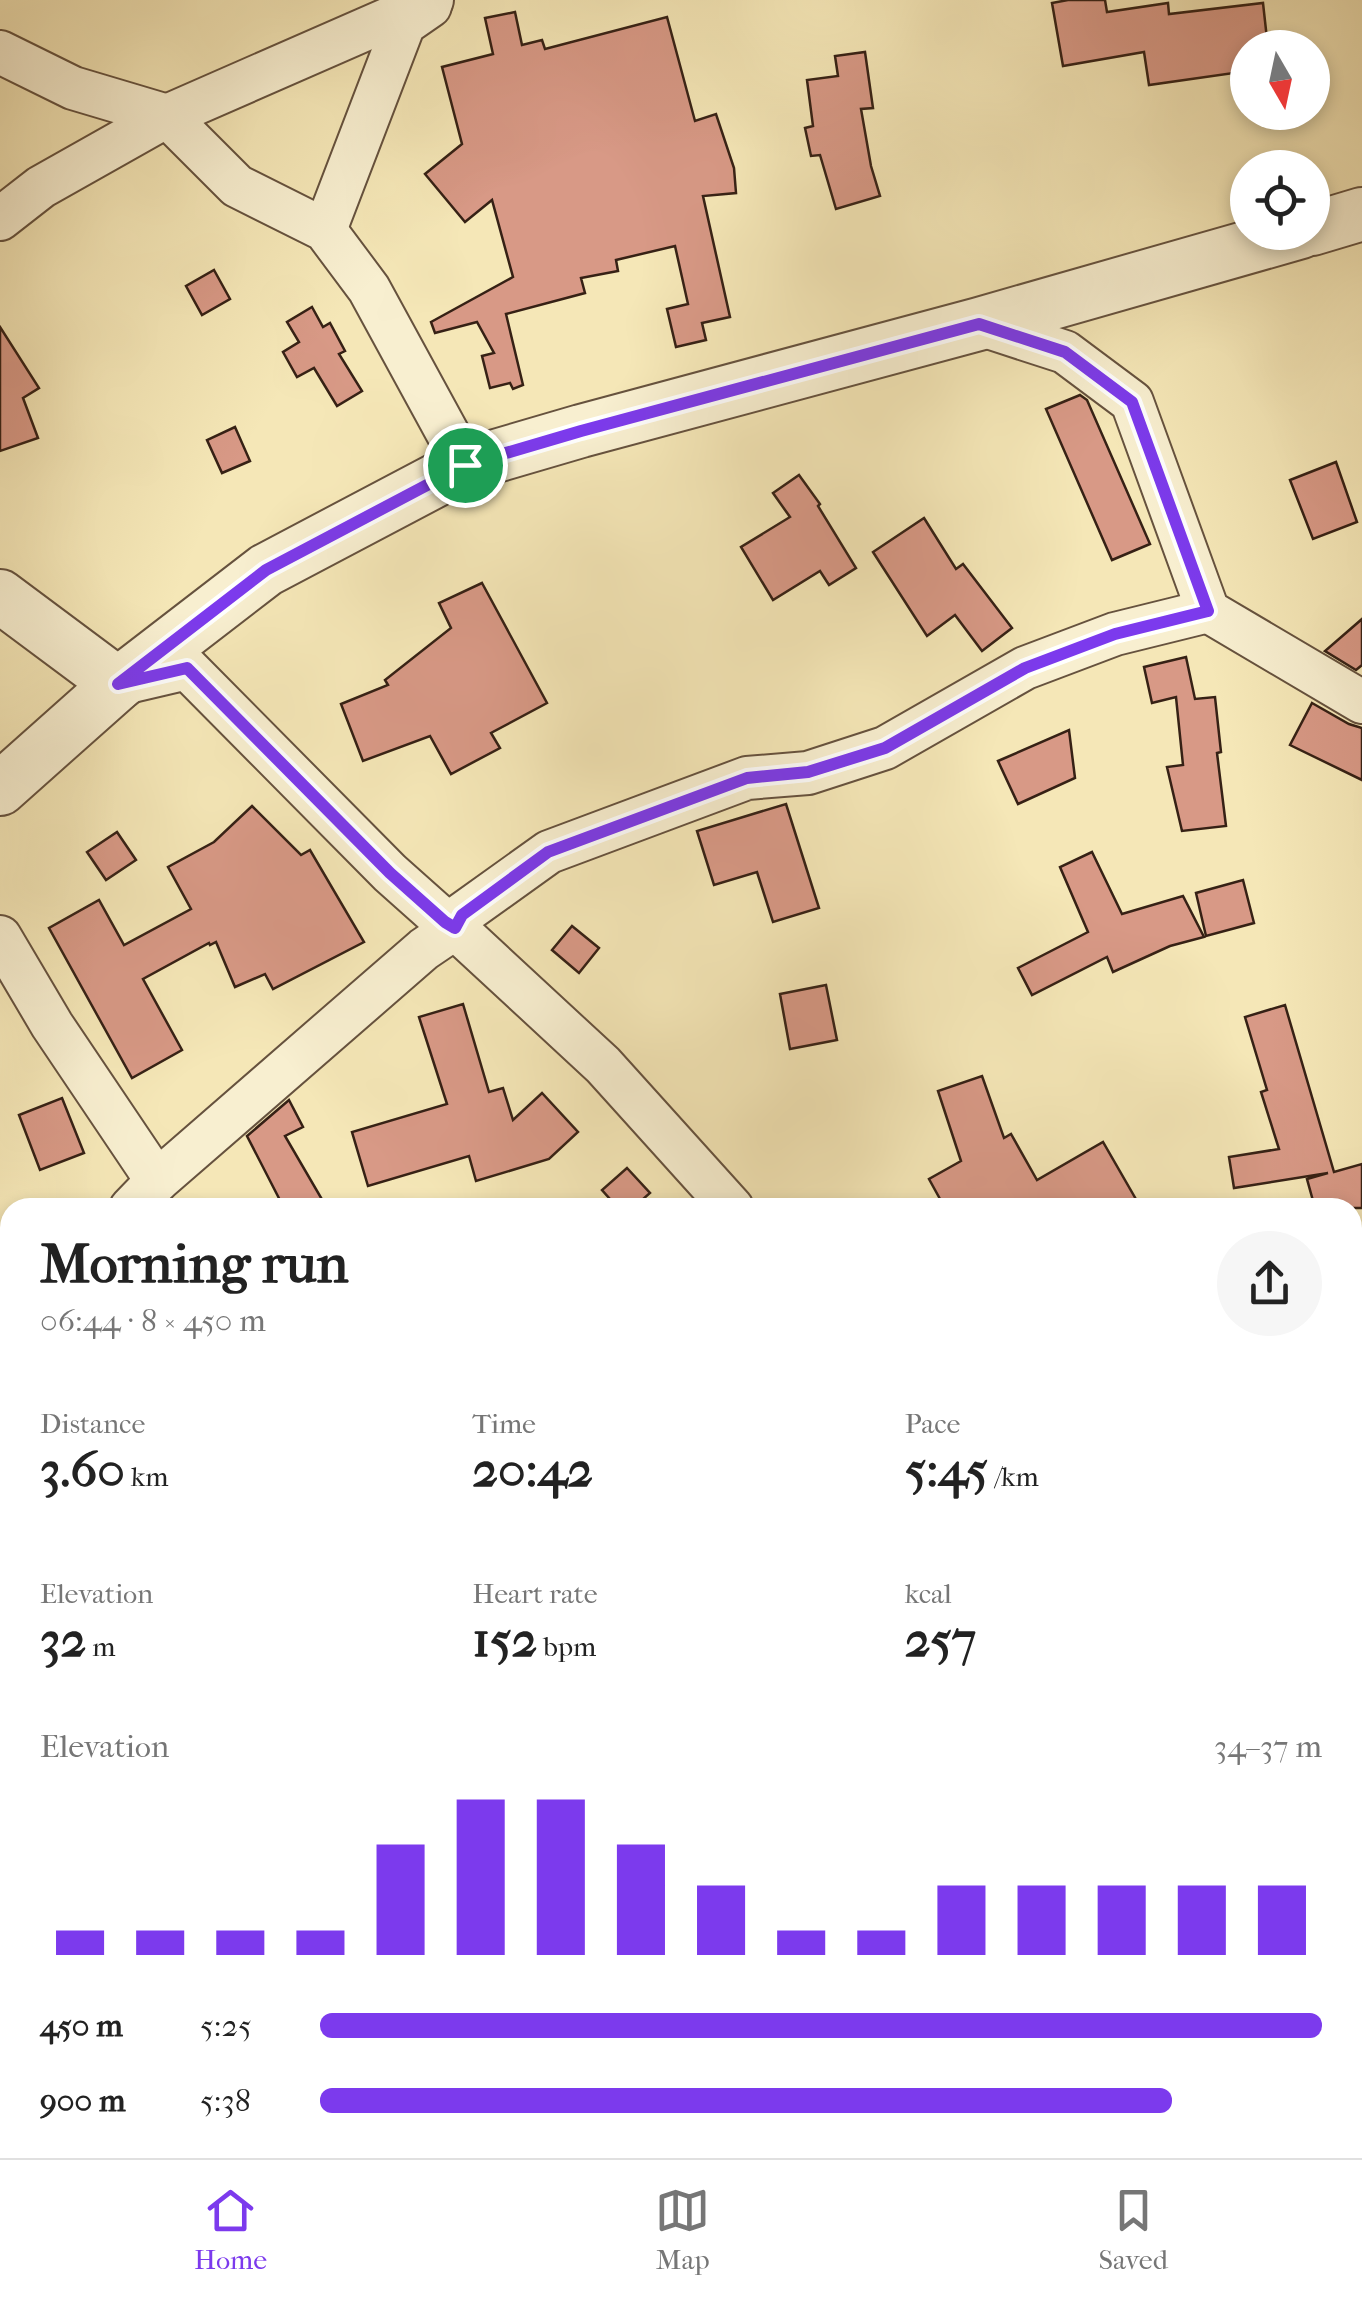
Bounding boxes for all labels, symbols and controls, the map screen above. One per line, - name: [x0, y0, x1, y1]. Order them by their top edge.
- north arrow: [1230, 30, 1330, 130]
- map controls: [1230, 30, 1330, 250]
- button: locate: [1230, 150, 1330, 250]
- pin: [423, 423, 508, 508]
- icon: arrive: [438, 438, 493, 493]
- button: share: [1217, 1231, 1322, 1336]
- text: Morning run: [40, 1232, 348, 1296]
- text: 06:44 · 8 × 450 m: [40, 1302, 266, 1339]
- text: Distance: [40, 1407, 145, 1440]
- text: Time: [472, 1407, 536, 1440]
- text: Pace: [905, 1407, 960, 1440]
- text: 3.60: [40, 1440, 125, 1499]
- text: 20:42: [472, 1440, 593, 1499]
- text: 5:45: [905, 1440, 988, 1499]
- text: km: [125, 1460, 169, 1493]
- text: /km: [988, 1460, 1039, 1493]
- text: Elevation: [40, 1577, 153, 1610]
- text: Heart rate: [472, 1577, 598, 1610]
- text: kcal: [905, 1577, 952, 1610]
- text: 32: [40, 1610, 86, 1669]
- text: 152: [472, 1610, 537, 1669]
- text: 257: [905, 1610, 976, 1669]
- text: m: [86, 1630, 116, 1663]
- text: bpm: [537, 1630, 596, 1663]
- text: Elevation: [40, 1728, 169, 1765]
- text: 34–37 m: [1214, 1728, 1322, 1765]
- text: 450 m: [40, 2007, 123, 2044]
- text: 5:25: [200, 2007, 252, 2044]
- text: 900 m: [40, 2082, 126, 2119]
- text: 5:38: [200, 2082, 251, 2119]
- tab: Home: [194, 2183, 267, 2276]
- tab: Map: [655, 2183, 710, 2276]
- tab: Saved: [1098, 2183, 1168, 2276]

